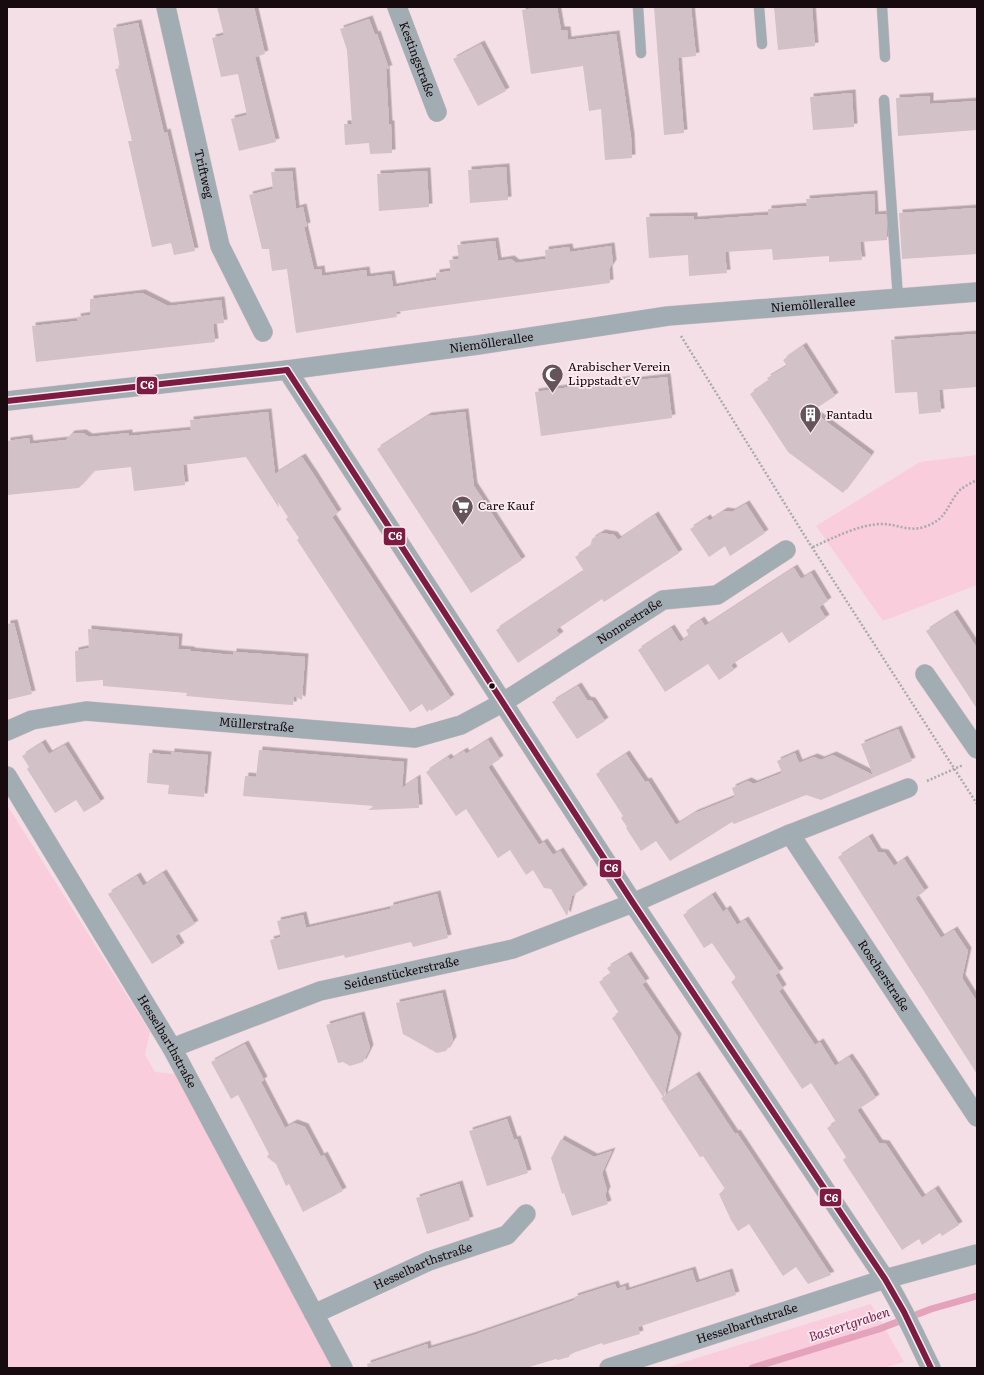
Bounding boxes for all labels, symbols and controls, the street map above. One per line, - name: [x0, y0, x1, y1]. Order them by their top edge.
- street label: Kestingstraße: [395, 18, 441, 100]
- street label: Triftweg: [190, 147, 219, 200]
- street label: Niemöllerallee: [770, 291, 856, 316]
- street label: Niemöllerallee: [448, 327, 535, 357]
- place label: Arabischer Verein Lippstadt eV: [568, 357, 671, 389]
- mosque icon: Arabischer Verein Lippstadt eV: [539, 361, 565, 394]
- line badge: C6: [136, 376, 158, 395]
- text: C6: [140, 376, 155, 392]
- building icon: Fantadu: [798, 402, 824, 435]
- place label: Fantadu: [826, 405, 873, 423]
- supermarket icon: Care Kauf: [450, 493, 476, 526]
- place label: Care Kauf: [478, 496, 535, 514]
- line badge: C6: [383, 527, 406, 546]
- text: C6: [388, 527, 403, 543]
- street label: Nonnestraße: [593, 593, 665, 648]
- unlabelled marker: [487, 681, 497, 691]
- street label: Müllerstraße: [218, 712, 295, 736]
- line badge: C6: [599, 859, 622, 878]
- text: C6: [604, 859, 619, 875]
- street label: Roscherstraße: [854, 936, 915, 1015]
- street label: Seidenstückerstraße: [342, 951, 461, 994]
- street label: Hesselbarthstraße: [134, 991, 202, 1091]
- line badge: C6: [819, 1188, 842, 1207]
- text: C6: [824, 1189, 839, 1205]
- street label: Hesselbarthstraße: [370, 1237, 474, 1294]
- street label: Hesselbarthstraße: [694, 1298, 800, 1347]
- water label: Bastertgraben: [806, 1301, 892, 1346]

